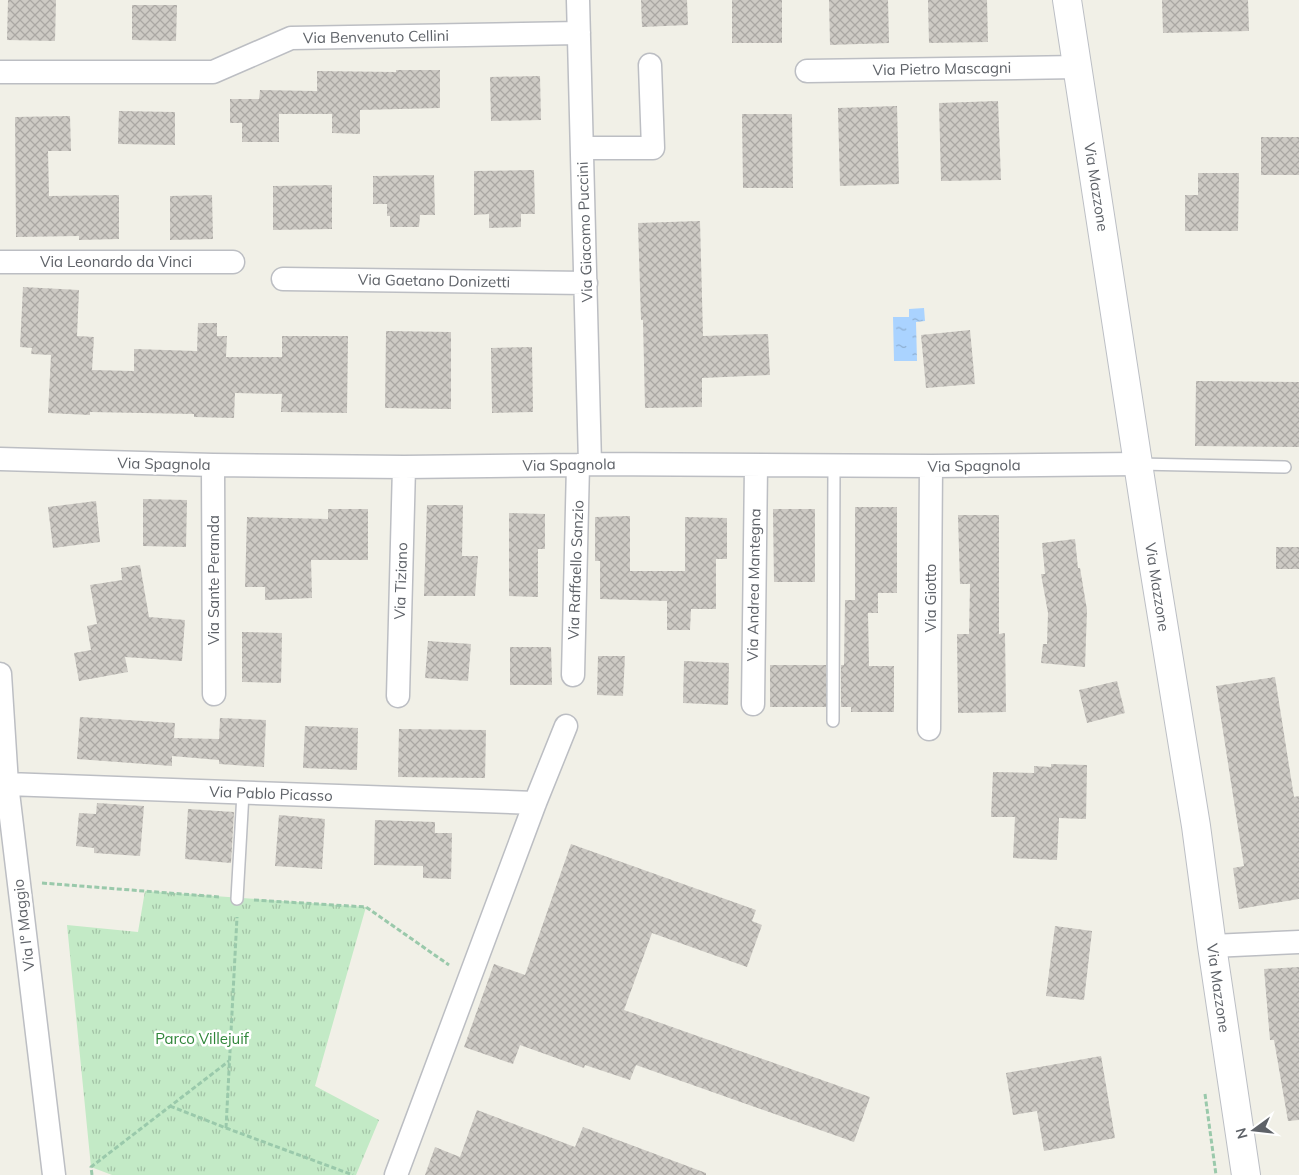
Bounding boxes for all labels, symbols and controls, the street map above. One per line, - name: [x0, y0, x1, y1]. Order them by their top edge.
- street label: Via Benvenuto Cellini: [303, 26, 449, 47]
- street label: Via Pietro Mascagni: [873, 58, 1011, 79]
- street label: Via Mazzone: [1080, 141, 1113, 233]
- street label: Via Giacomo Puccini: [573, 161, 596, 303]
- street label: Via Leonardo da Vinci: [40, 252, 192, 271]
- street label: Via Gaetano Donizetti: [358, 270, 510, 291]
- street label: Via Spagnola: [117, 453, 211, 474]
- street label: Via Spagnola: [522, 454, 616, 475]
- street label: Via Spagnola: [927, 455, 1021, 476]
- street label: Via Raffaello Sanzio: [564, 500, 587, 640]
- street label: Via Andrea Mantegna: [743, 508, 764, 662]
- street label: Via Sante Peranda: [204, 515, 223, 645]
- street label: Via Mazzone: [1141, 541, 1174, 633]
- street label: Via Tiziano: [390, 542, 411, 620]
- street label: Via Giotto: [921, 564, 940, 632]
- street label: Via Pablo Picasso: [209, 782, 333, 805]
- street label: Via I° Maggio: [8, 878, 39, 972]
- street label: Via Mazzone: [1203, 942, 1234, 1034]
- park label: Parco Villejuif: [155, 1029, 250, 1048]
- north arrow: [1229, 1105, 1279, 1155]
- text: N: [1231, 1126, 1252, 1141]

